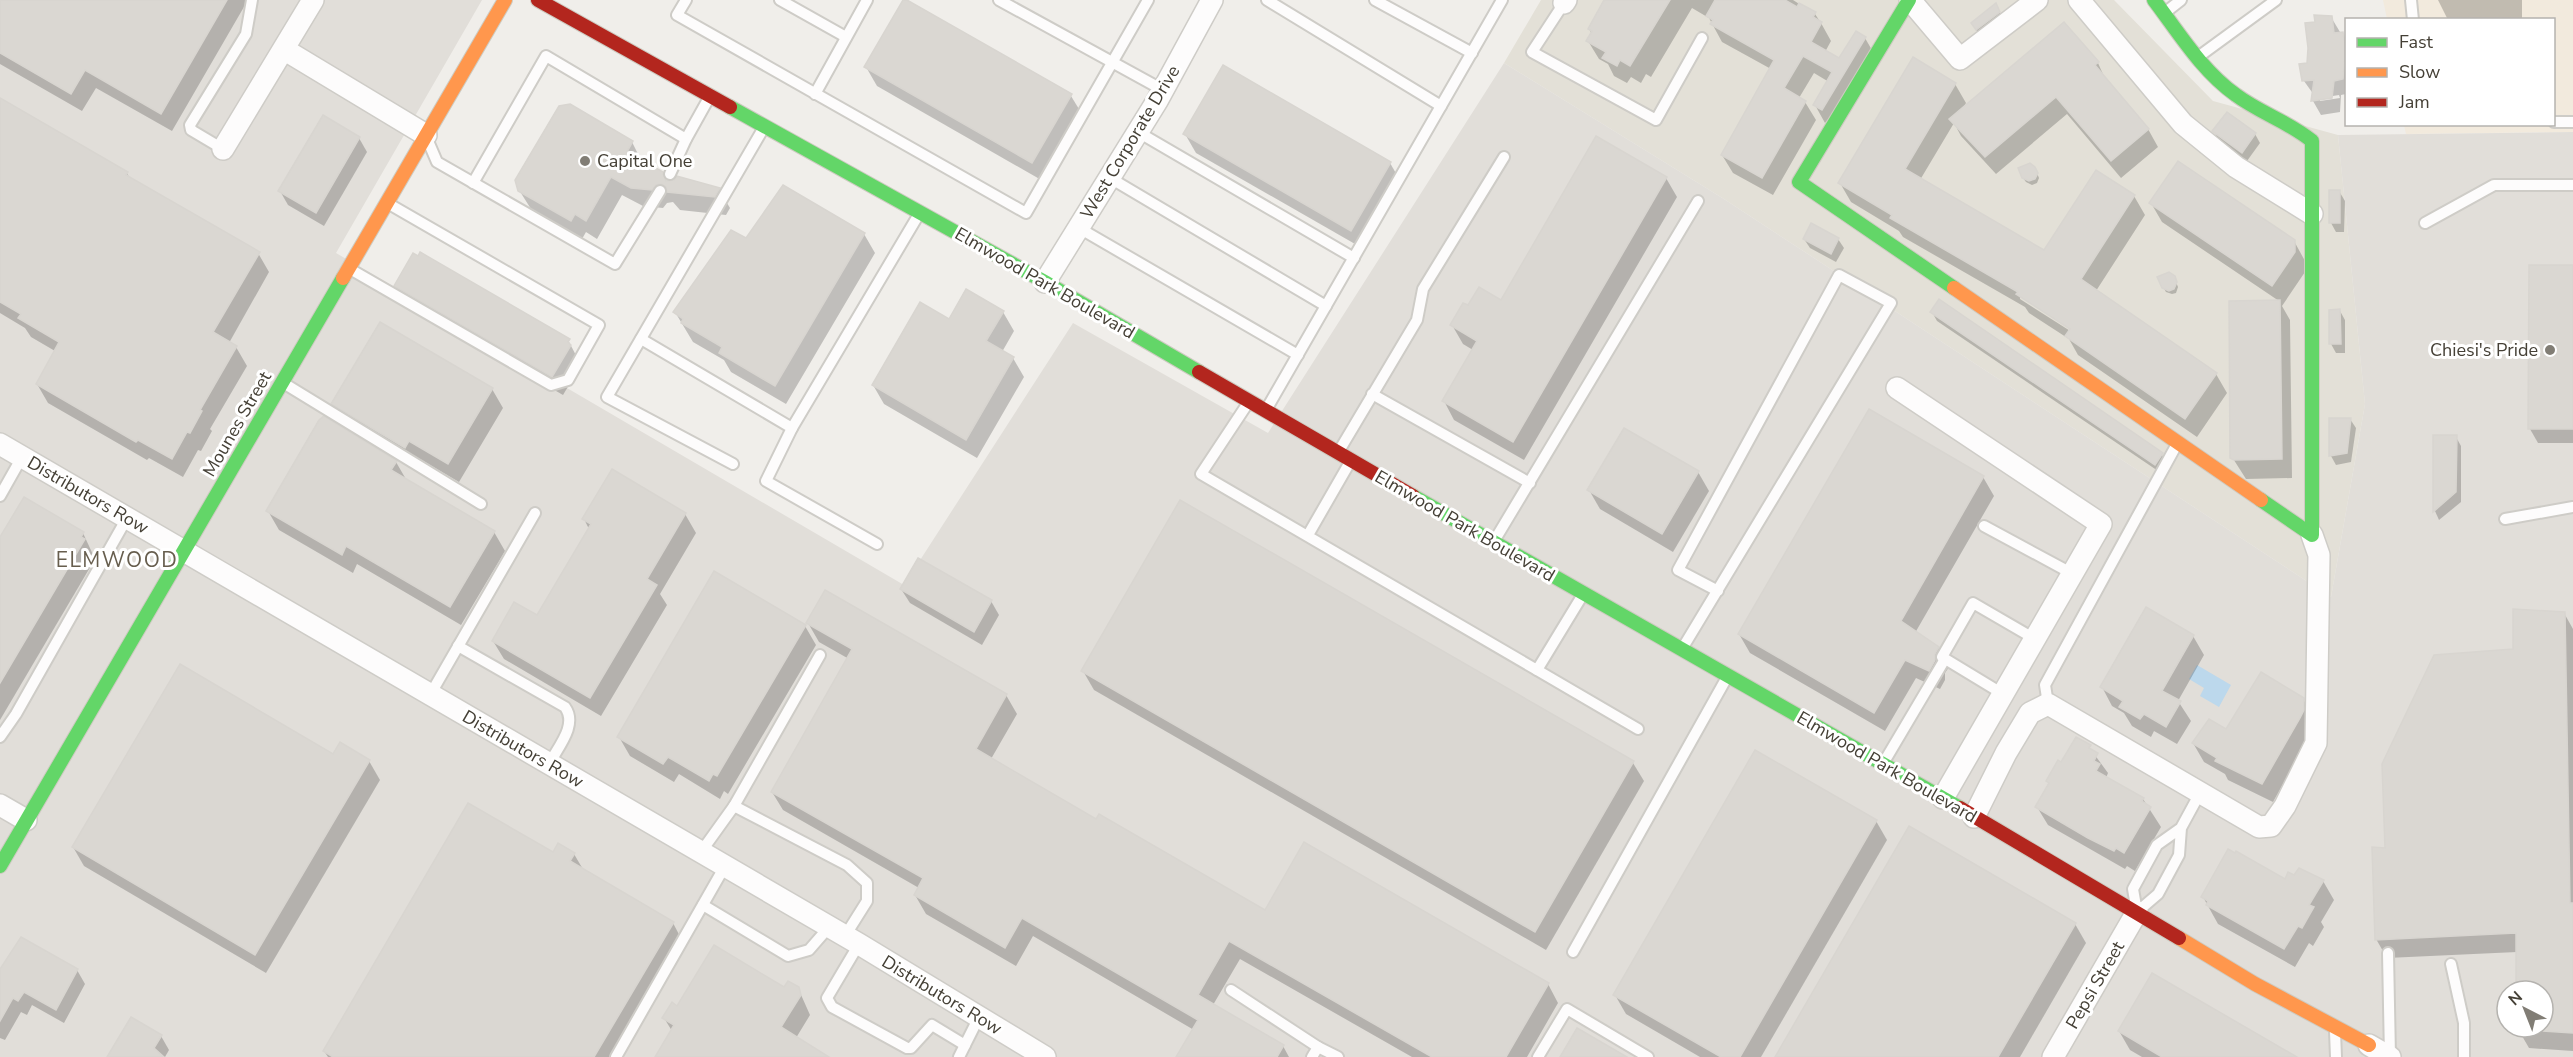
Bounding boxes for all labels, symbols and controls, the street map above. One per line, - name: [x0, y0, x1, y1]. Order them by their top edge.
- legend: [2345, 18, 2555, 126]
- text: Fast: [2399, 30, 2434, 54]
- text: Slow: [2399, 60, 2440, 84]
- street label: West Corporate Drive: [1075, 61, 1185, 223]
- text: Jam: [2398, 90, 2430, 114]
- place label: Capital One: [597, 149, 692, 173]
- marker: Capital One: [578, 154, 592, 168]
- street label: Elmwood Park Boulevard: [951, 222, 1139, 344]
- place label: Chiesi's Pride: [2430, 338, 2538, 362]
- marker: Chiesi's Pride: [2543, 343, 2557, 357]
- street label: Mounes Street: [197, 366, 277, 481]
- street label: Distributors Row: [23, 451, 153, 539]
- street label: Elmwood Park Boulevard: [1371, 465, 1559, 587]
- district label: ELMWOOD: [56, 546, 178, 574]
- street label: Distributors Row: [458, 705, 588, 793]
- street label: Elmwood Park Boulevard: [1793, 706, 1981, 828]
- street label: Pepsi Street: [2060, 936, 2130, 1033]
- street label: Distributors Row: [877, 950, 1007, 1040]
- north arrow: [2495, 979, 2555, 1039]
- text: N: [2504, 986, 2527, 1011]

